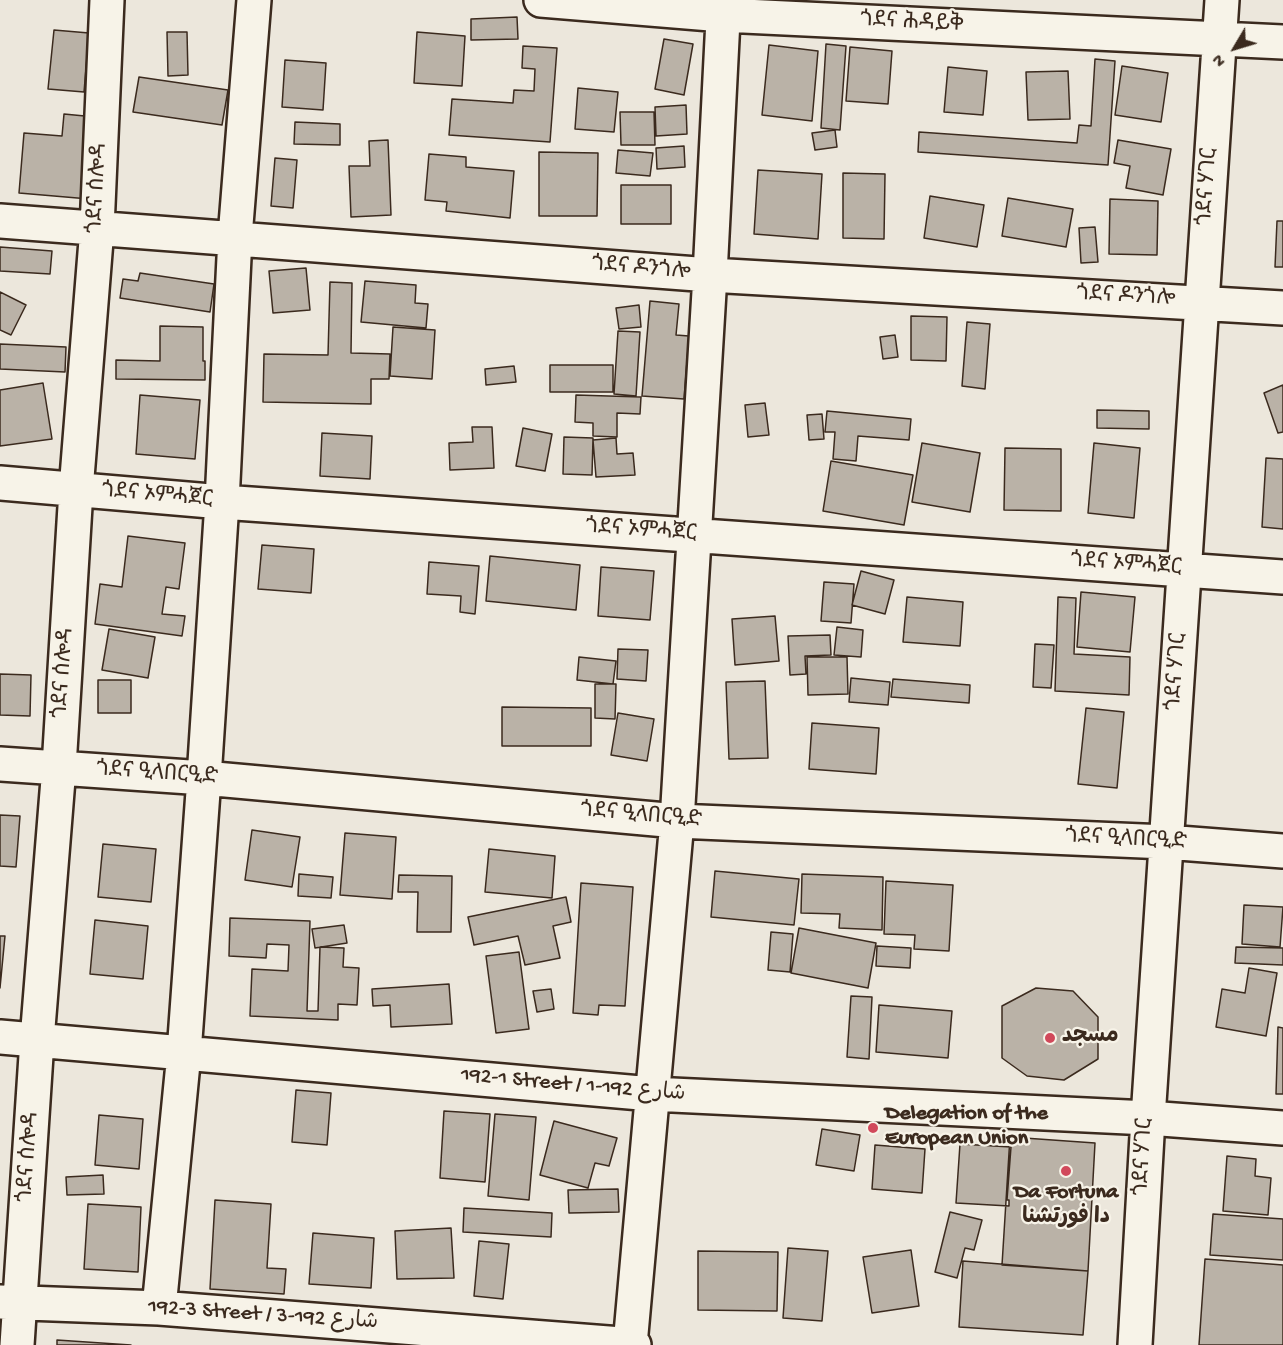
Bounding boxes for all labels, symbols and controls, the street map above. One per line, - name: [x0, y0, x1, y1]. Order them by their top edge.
- street label: ጎደና ሕዳይቅ: [860, 8, 964, 40]
- north arrow: [1205, 18, 1265, 78]
- text: N: [1210, 49, 1231, 69]
- street label: ጎደና ሰሎዳ: [83, 142, 115, 234]
- street label: ጎደና ሃገር: [1193, 147, 1225, 227]
- street label: ጎደና ዶንጎሎ: [590, 253, 692, 287]
- street label: ጎደና ዶንጎሎ: [1076, 282, 1176, 314]
- street label: ጎደና ኦምሓጀር: [100, 479, 214, 515]
- street label: ጎደና ኦምሓጀር: [585, 515, 697, 549]
- street label: ጎደና ኦምሓጀር: [1070, 549, 1182, 583]
- street label: ጎደና ሰሎዳ: [49, 627, 81, 719]
- street label: ጎደና ሃገር: [1162, 632, 1194, 712]
- street label: ጎደና ዒላበርዒድ: [95, 758, 219, 792]
- street label: ጎደና ዒላበርዒድ: [579, 799, 703, 835]
- street label: ጎደና ዒላበርዒድ: [1064, 825, 1188, 857]
- place label: مسجد: [1062, 1025, 1118, 1051]
- marker: مسجد: [1043, 1031, 1057, 1045]
- street label: 192-1 Street / شارع 192-1: [460, 1063, 686, 1109]
- place label: Delegation of the European Union: [885, 1102, 1048, 1154]
- street label: ጎደና ሰሎዳ: [14, 1111, 46, 1203]
- street label: ጎደና ሃገር: [1130, 1118, 1160, 1196]
- marker: Delegation of the European Union: [866, 1121, 880, 1135]
- marker: Da Fortuna دا فورتشنا: [1059, 1164, 1073, 1178]
- place label: Da Fortuna دا فورتشنا: [1014, 1181, 1118, 1232]
- street label: 192-3 Street / شارع 192-3: [147, 1295, 379, 1337]

